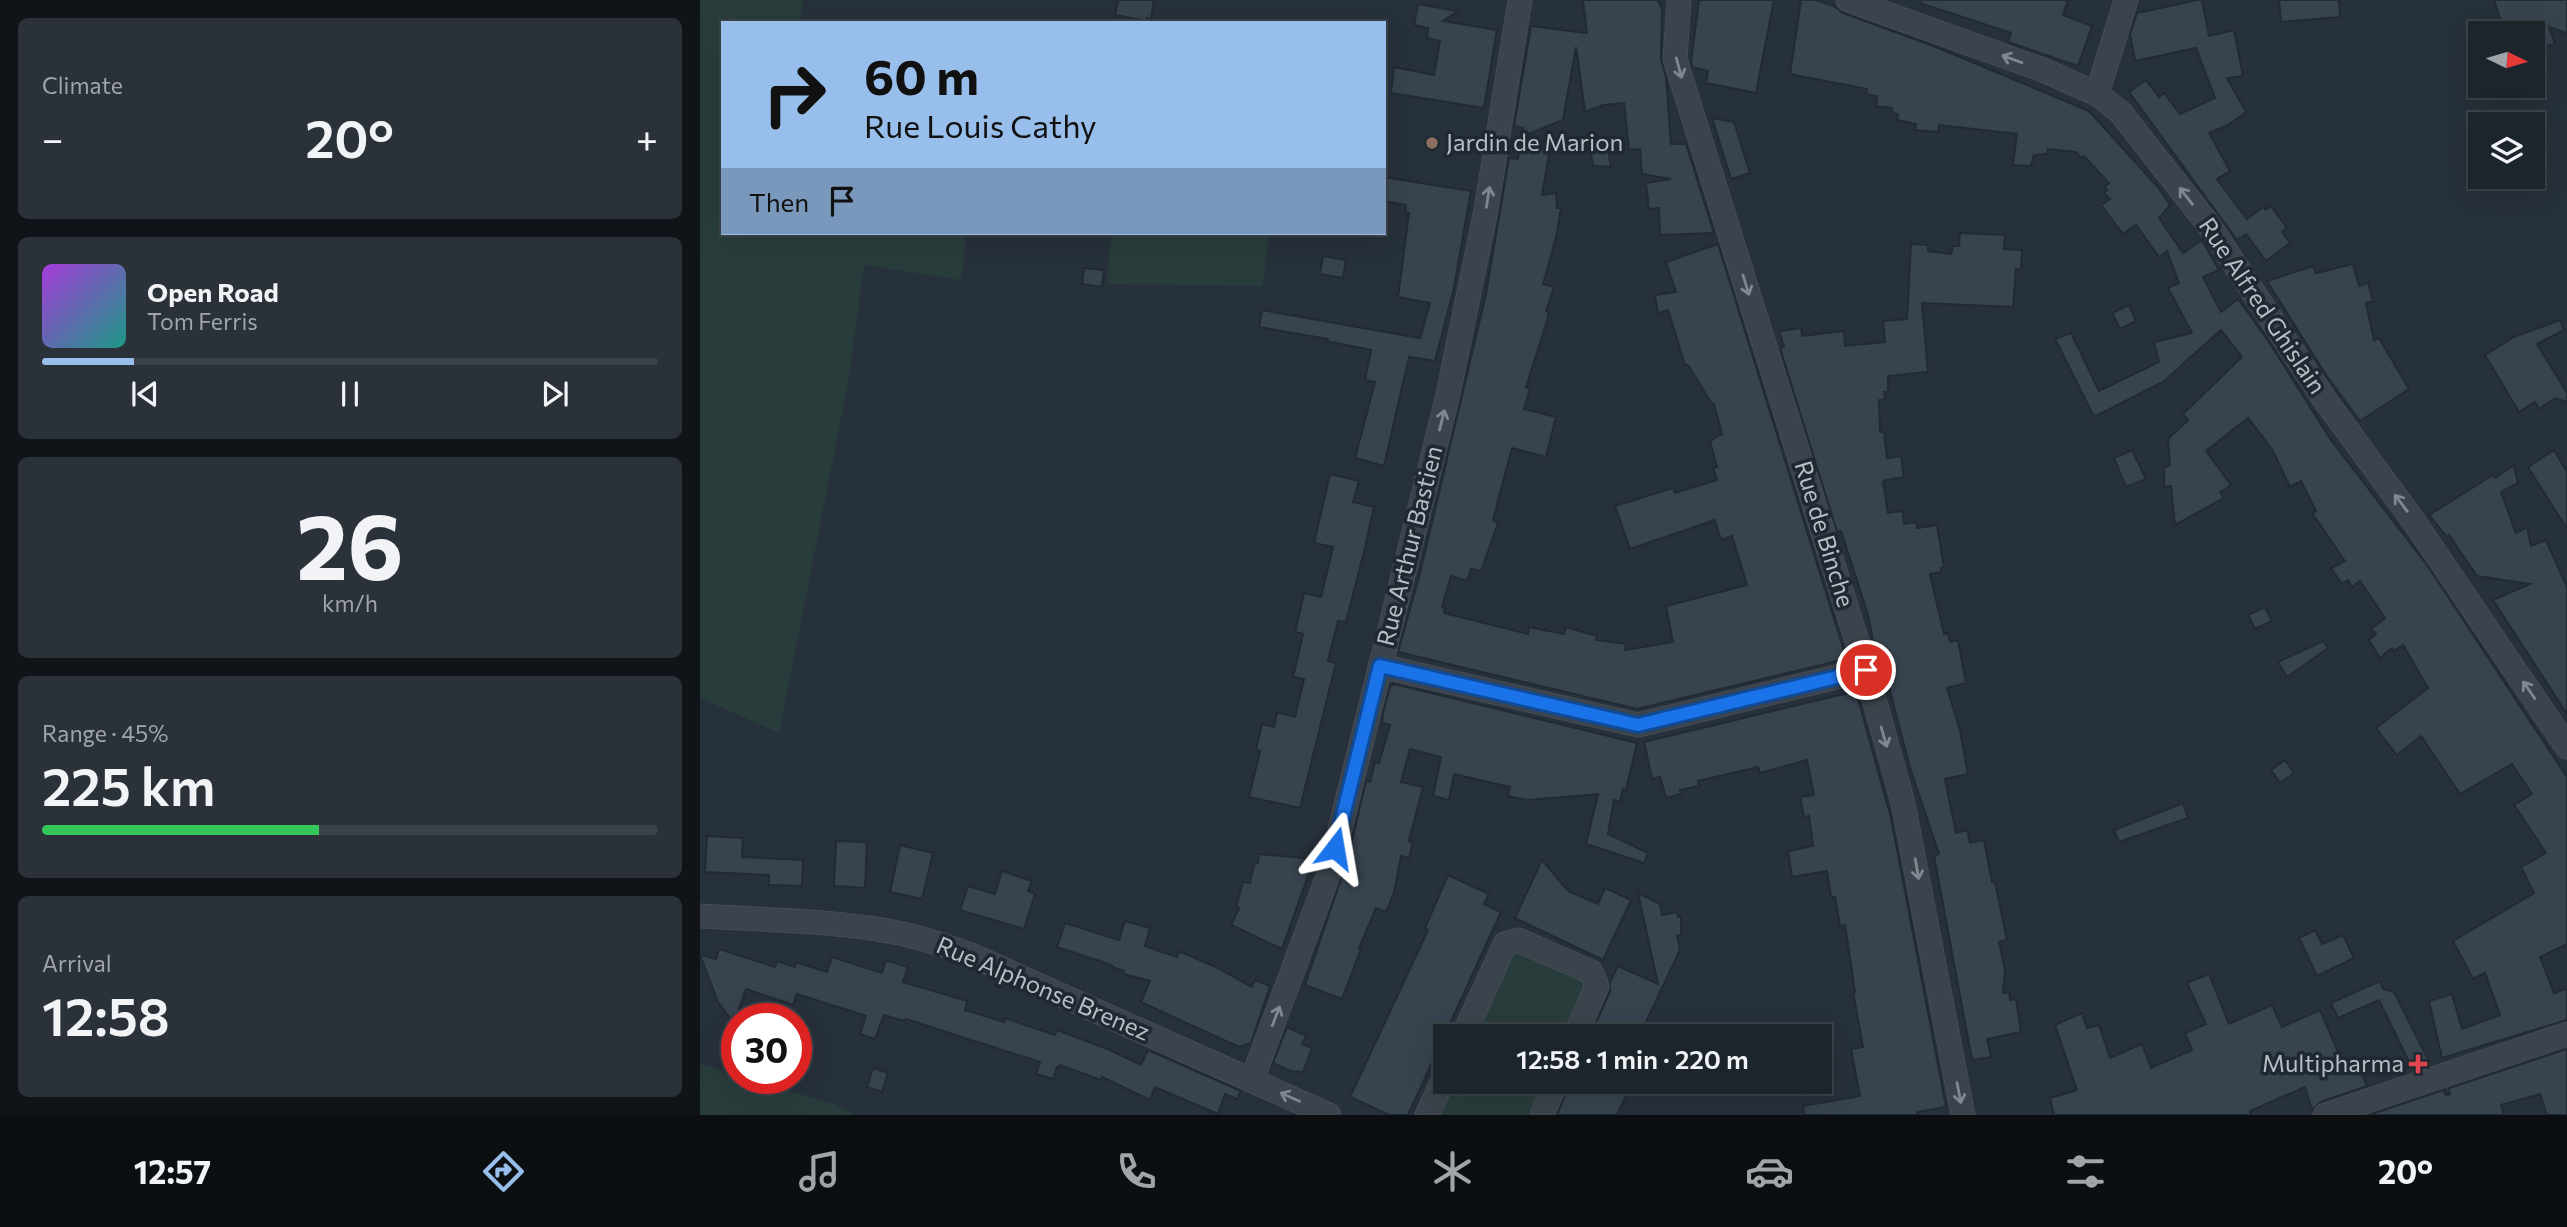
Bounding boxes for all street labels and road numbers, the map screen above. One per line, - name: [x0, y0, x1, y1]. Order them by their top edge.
- street label: Rue Alfred Ghislain: [2194, 212, 2333, 399]
- street label: Rue Arthur Bastien: [1370, 443, 1447, 649]
- street label: Rue de Binche: [1789, 457, 1861, 610]
- street label: Rue Alphonse Brenez: [932, 930, 1155, 1046]

